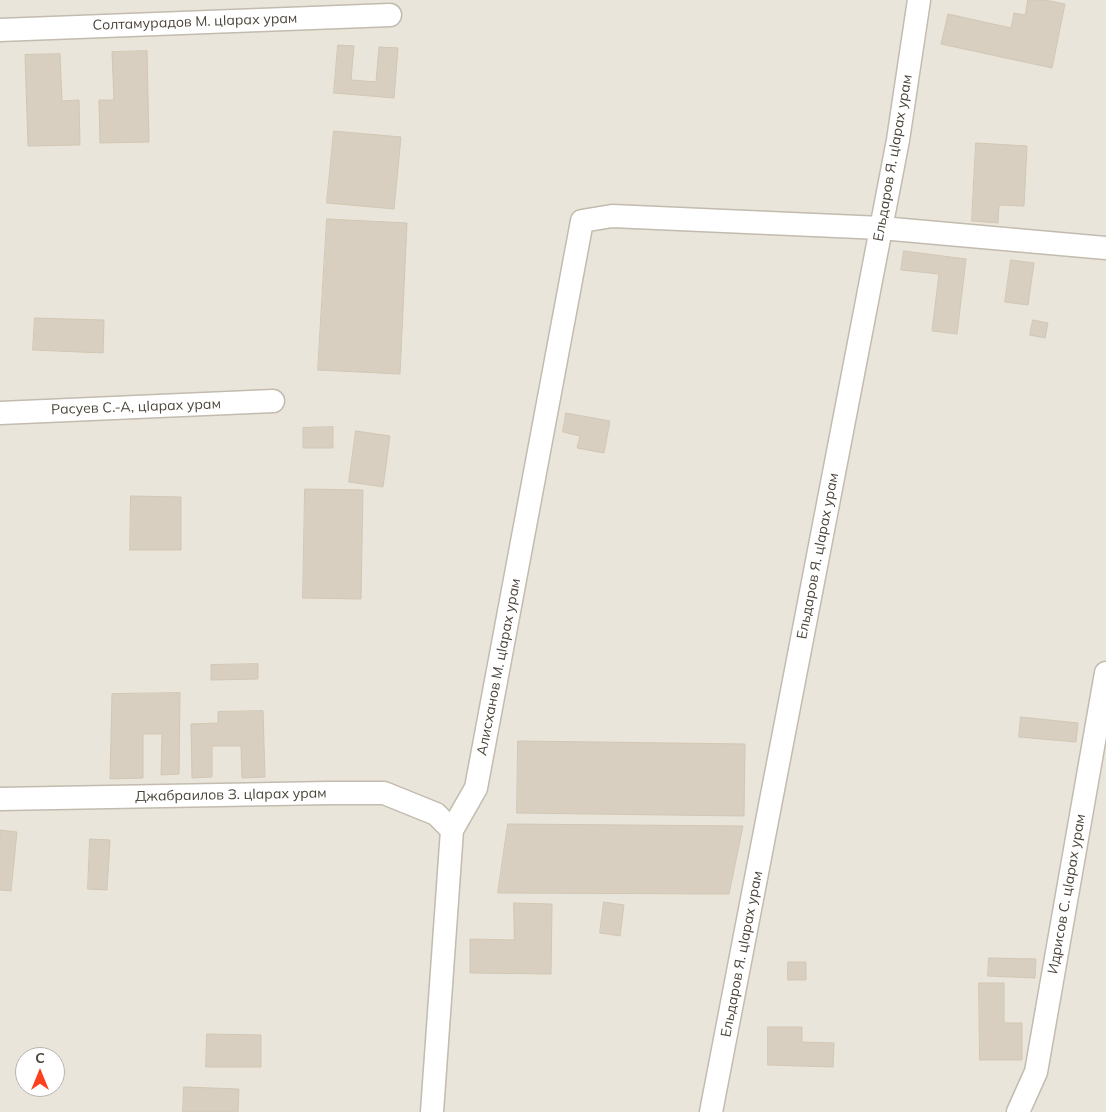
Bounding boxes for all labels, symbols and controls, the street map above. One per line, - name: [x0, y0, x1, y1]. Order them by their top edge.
- street label: Солтамурадов М. цIарах урам: [92, 10, 298, 34]
- street label: Ельдаров Я. цIарах урам: [870, 73, 916, 243]
- street label: Расуев С.-А, цIарах урам: [51, 396, 221, 418]
- street label: Ельдаров Я. цIарах урам: [794, 471, 842, 641]
- street label: Алисханов М. цIарах урам: [474, 577, 524, 757]
- street label: Джабраилов З. цIарах урам: [135, 785, 327, 805]
- street label: Идрисов С. цIарах урам: [1045, 813, 1089, 975]
- street label: Ельдаров Я. цIарах урам: [718, 869, 766, 1039]
- north arrow: [15, 1047, 65, 1097]
- text: С: [35, 1049, 45, 1067]

